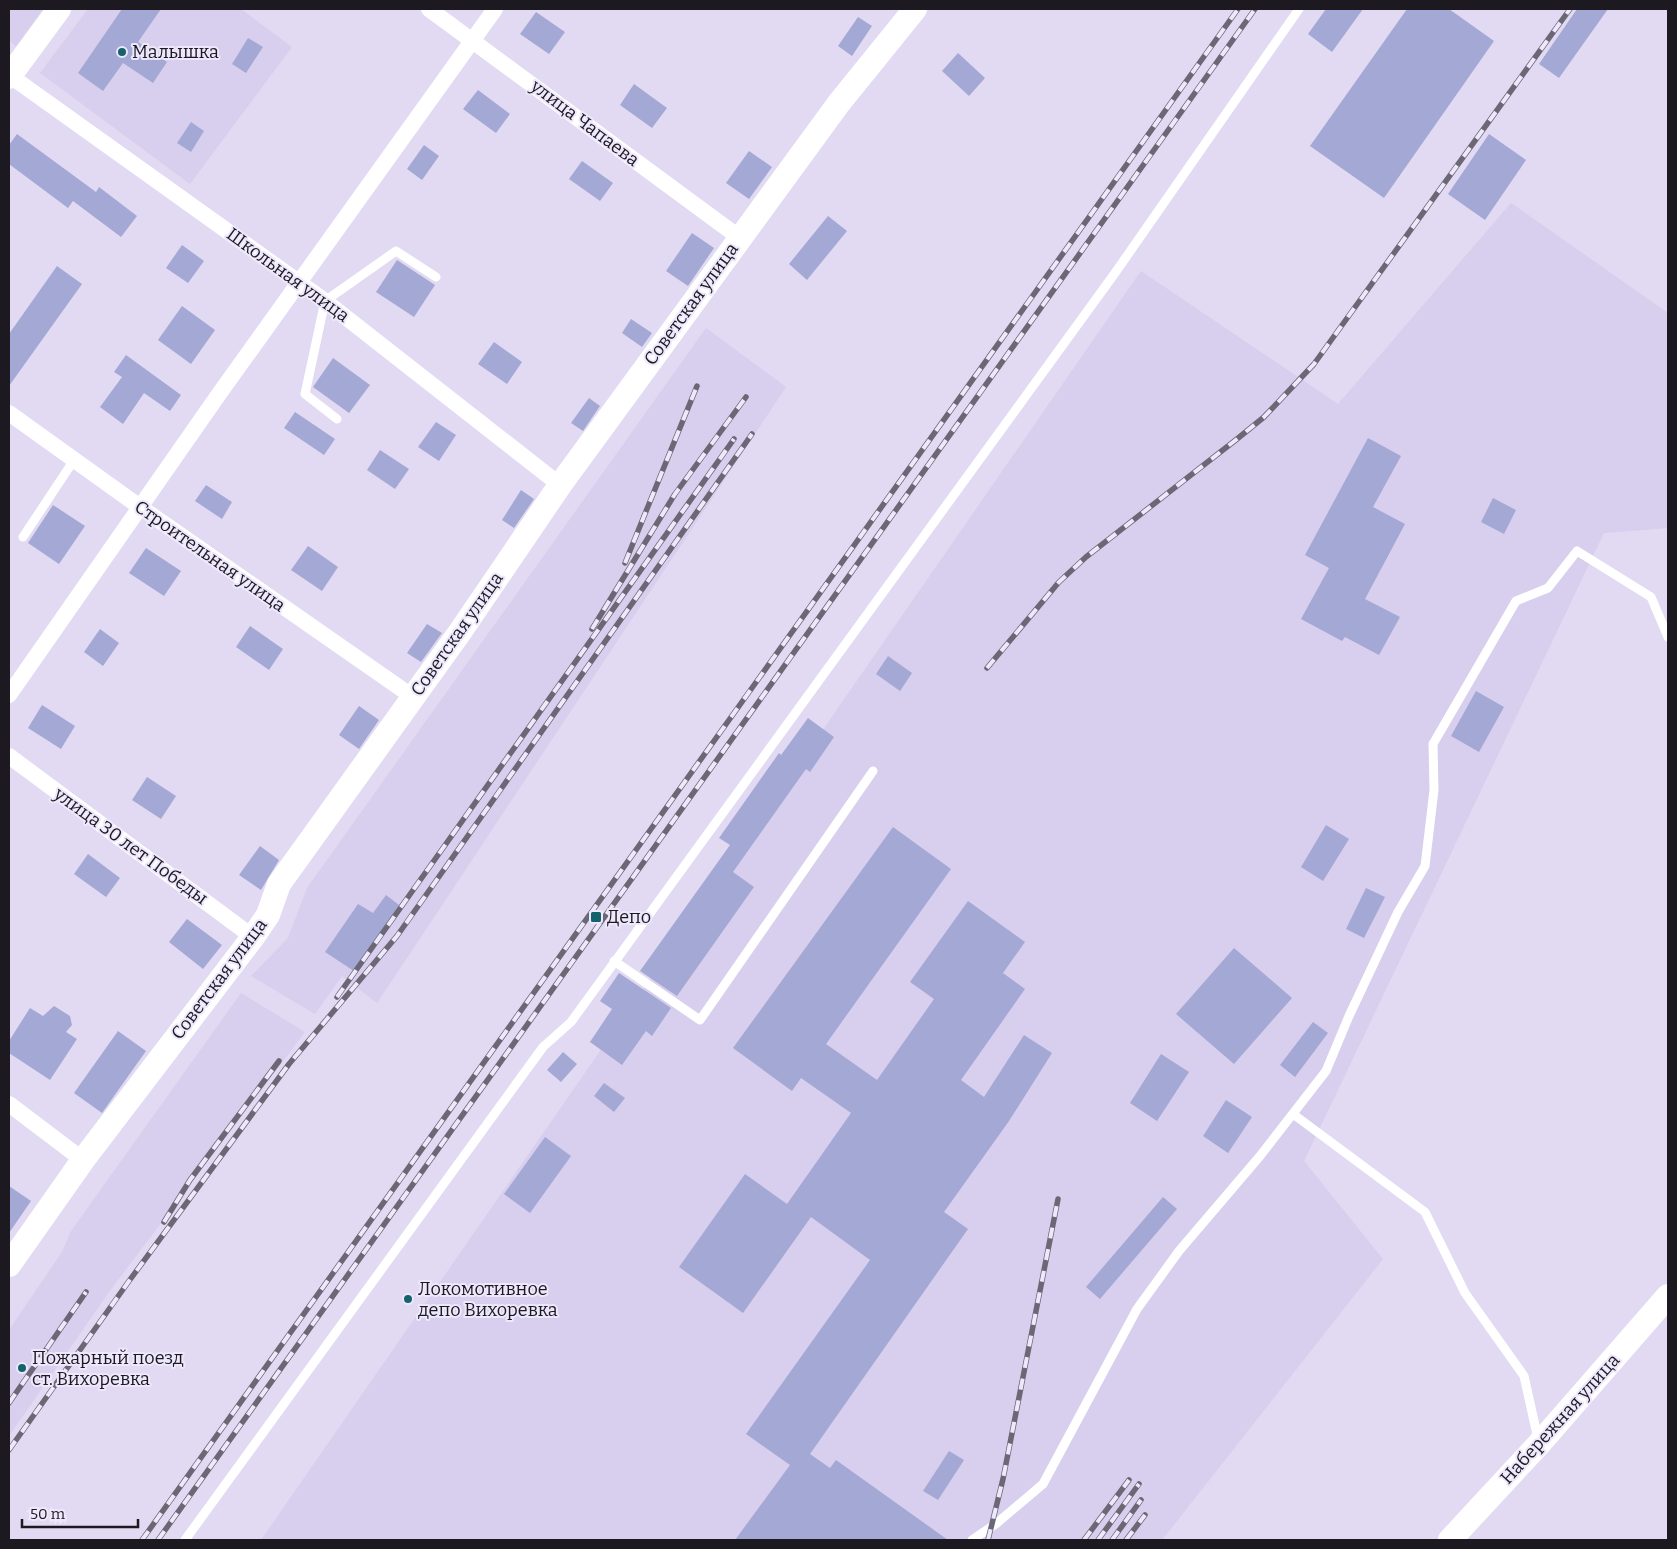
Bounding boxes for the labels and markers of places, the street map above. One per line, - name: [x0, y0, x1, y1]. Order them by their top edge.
- place label: Малышка: [132, 41, 219, 63]
- marker: Малышка: [116, 46, 128, 58]
- place label: Депо: [607, 906, 651, 928]
- marker: Депо: [589, 910, 603, 924]
- place label: Локомотивное депо Вихоревка: [418, 1278, 558, 1321]
- marker: Локомотивное депо Вихоревка: [402, 1293, 414, 1305]
- place label: Пожарный поезд ст. Вихоревка: [32, 1347, 184, 1390]
- marker: Пожарный поезд ст. Вихоревка: [16, 1362, 28, 1374]

